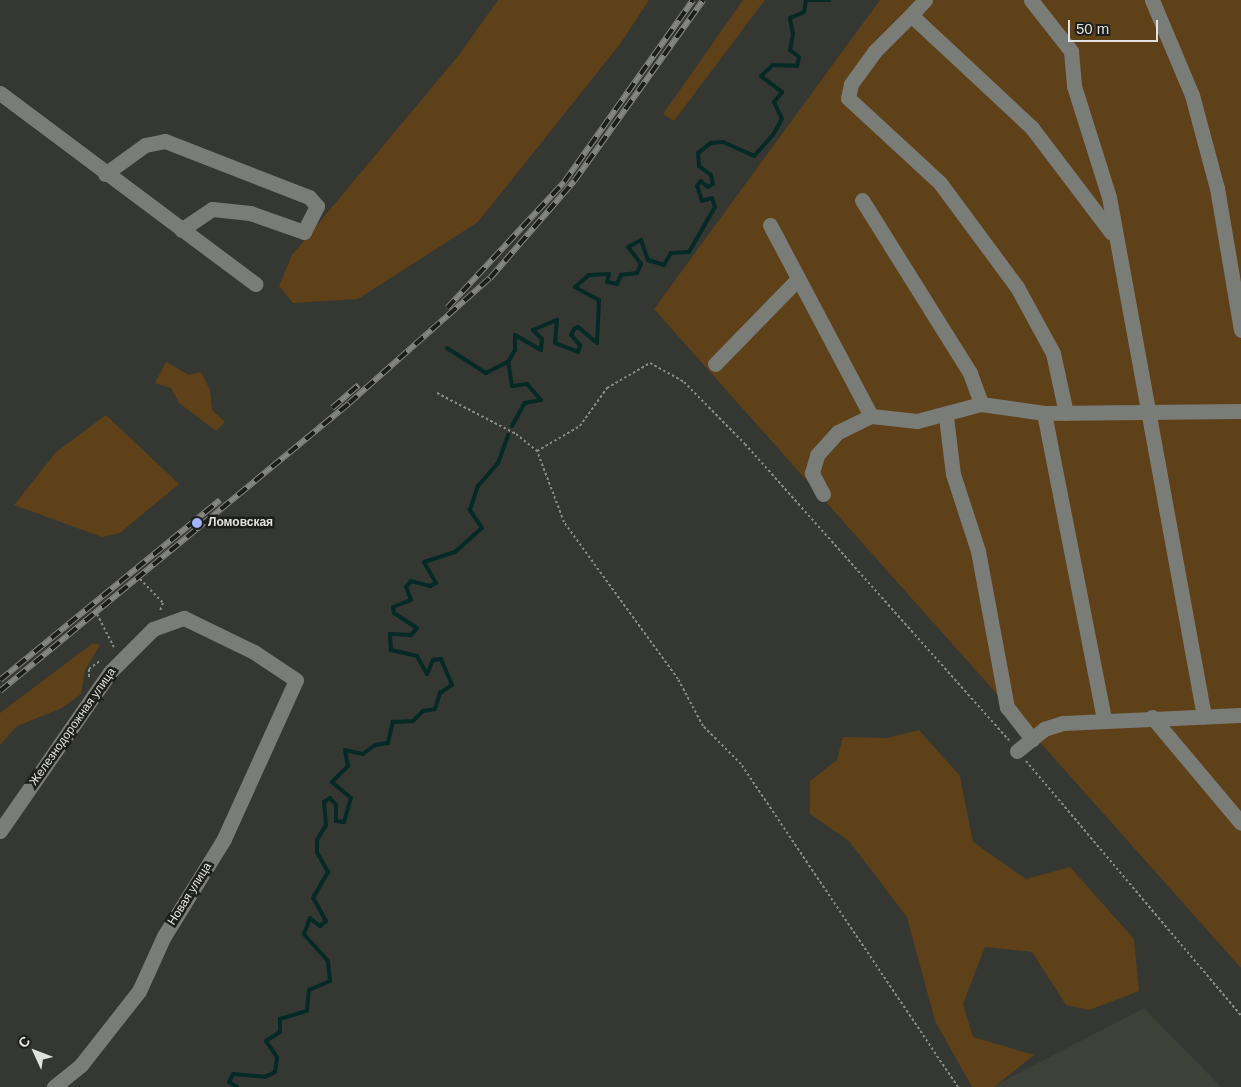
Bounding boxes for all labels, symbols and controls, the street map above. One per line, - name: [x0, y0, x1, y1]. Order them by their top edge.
- scale bar: [1071, 10, 1161, 42]
- text: 50 m: [1076, 20, 1109, 37]
- marker: Ломовская: [190, 516, 204, 530]
- place label: Ломовская: [208, 516, 273, 530]
- street label: Железнодорожная улица: [27, 665, 119, 789]
- street label: Новая улица: [165, 860, 215, 928]
- north arrow: [10, 1027, 60, 1077]
- text: С: [15, 1033, 33, 1051]

